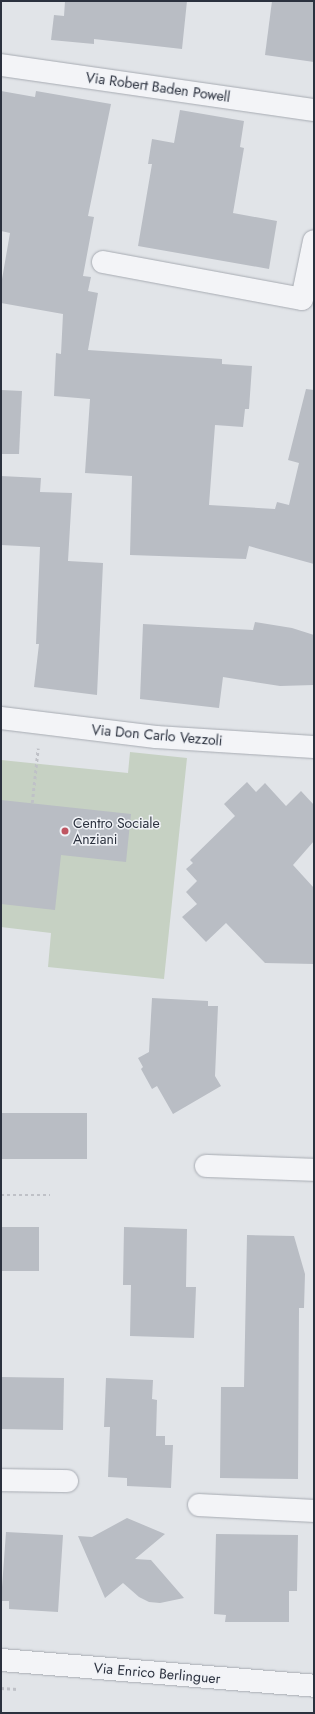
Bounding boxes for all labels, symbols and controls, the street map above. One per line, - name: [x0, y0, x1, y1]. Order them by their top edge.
- street label: Via Robert Baden Powell: [85, 69, 231, 105]
- street label: Via Don Carlo Vezzoli: [91, 721, 223, 749]
- place label: Centro Sociale Anziani: [73, 815, 160, 848]
- marker: Centro Sociale Anziani: [60, 826, 70, 836]
- street label: Via Enrico Berlinguer: [93, 1659, 221, 1687]

